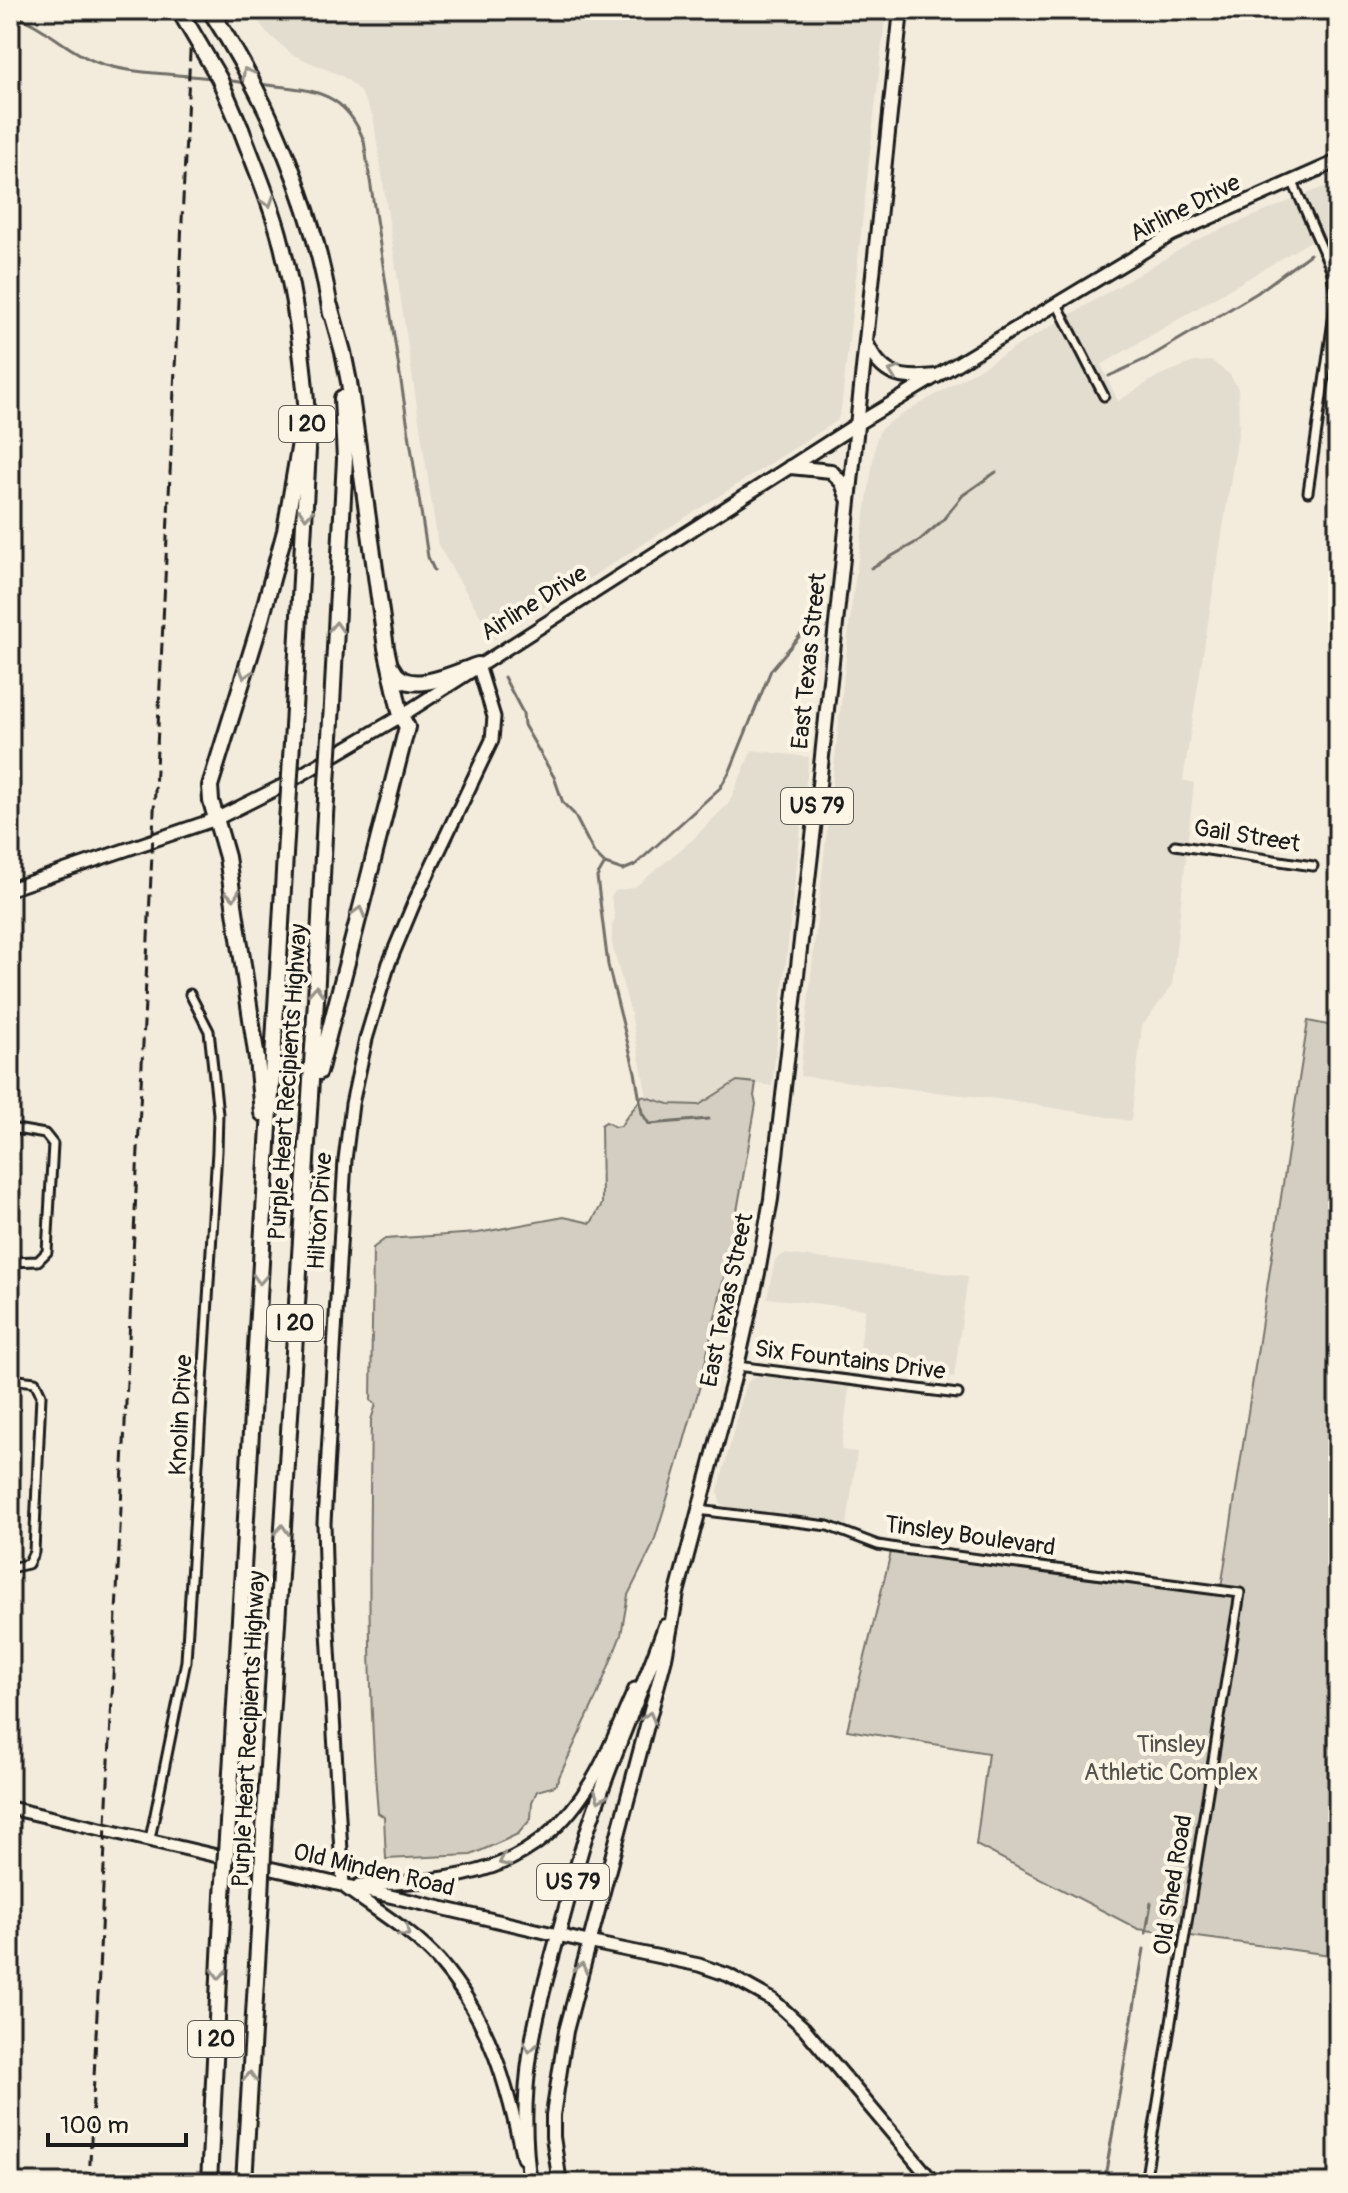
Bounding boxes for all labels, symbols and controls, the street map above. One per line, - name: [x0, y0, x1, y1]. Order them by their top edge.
- one-way arrow: [241, 67, 257, 82]
- street label: Airline Drive: [1125, 168, 1245, 248]
- one-way arrow: [259, 195, 275, 209]
- one-way arrow: [888, 365, 902, 382]
- road number: I 20: [279, 406, 335, 442]
- one-way arrow: [298, 508, 315, 521]
- street label: Airline Drive: [475, 559, 593, 647]
- street label: East Texas Street: [785, 571, 833, 751]
- one-way arrow: [327, 620, 344, 633]
- one-way arrow: [238, 666, 254, 680]
- road number: US 79: [781, 788, 853, 824]
- street label: Gail Street: [1192, 813, 1303, 859]
- one-way arrow: [224, 888, 241, 902]
- one-way arrow: [350, 905, 367, 919]
- street label: Purple Heart Recipients Highway: [262, 923, 314, 1241]
- one-way arrow: [308, 984, 325, 997]
- street label: Hilton Drive: [301, 1151, 339, 1271]
- street label: East Texas Street: [694, 1210, 760, 1390]
- one-way arrow: [252, 1273, 269, 1286]
- road number: I 20: [267, 1305, 323, 1341]
- street label: Six Fountains Drive: [753, 1334, 947, 1386]
- street label: Knolin Drive: [163, 1354, 199, 1476]
- street label: Tinsley Boulevard: [883, 1510, 1057, 1562]
- one-way arrow: [273, 1523, 290, 1536]
- street label: Purple Heart Recipients Highway: [226, 1570, 272, 1888]
- one-way arrow: [640, 1711, 657, 1725]
- park label: Tinsley Athletic Complex: [1084, 1730, 1258, 1787]
- one-way arrow: [593, 1789, 609, 1803]
- street label: Old Shed Road: [1148, 1813, 1198, 1957]
- street label: Old Minden Road: [291, 1837, 457, 1903]
- one-way arrow: [498, 1851, 512, 1867]
- road number: US 79: [537, 1864, 609, 1900]
- one-way arrow: [396, 1922, 410, 1937]
- one-way arrow: [571, 1962, 588, 1976]
- one-way arrow: [211, 1968, 228, 1981]
- road number: I 20: [188, 2021, 244, 2057]
- one-way arrow: [522, 2040, 539, 2054]
- one-way arrow: [242, 2070, 259, 2083]
- scale bar: [48, 2097, 186, 2147]
- text: 100 m: [60, 2111, 129, 2140]

